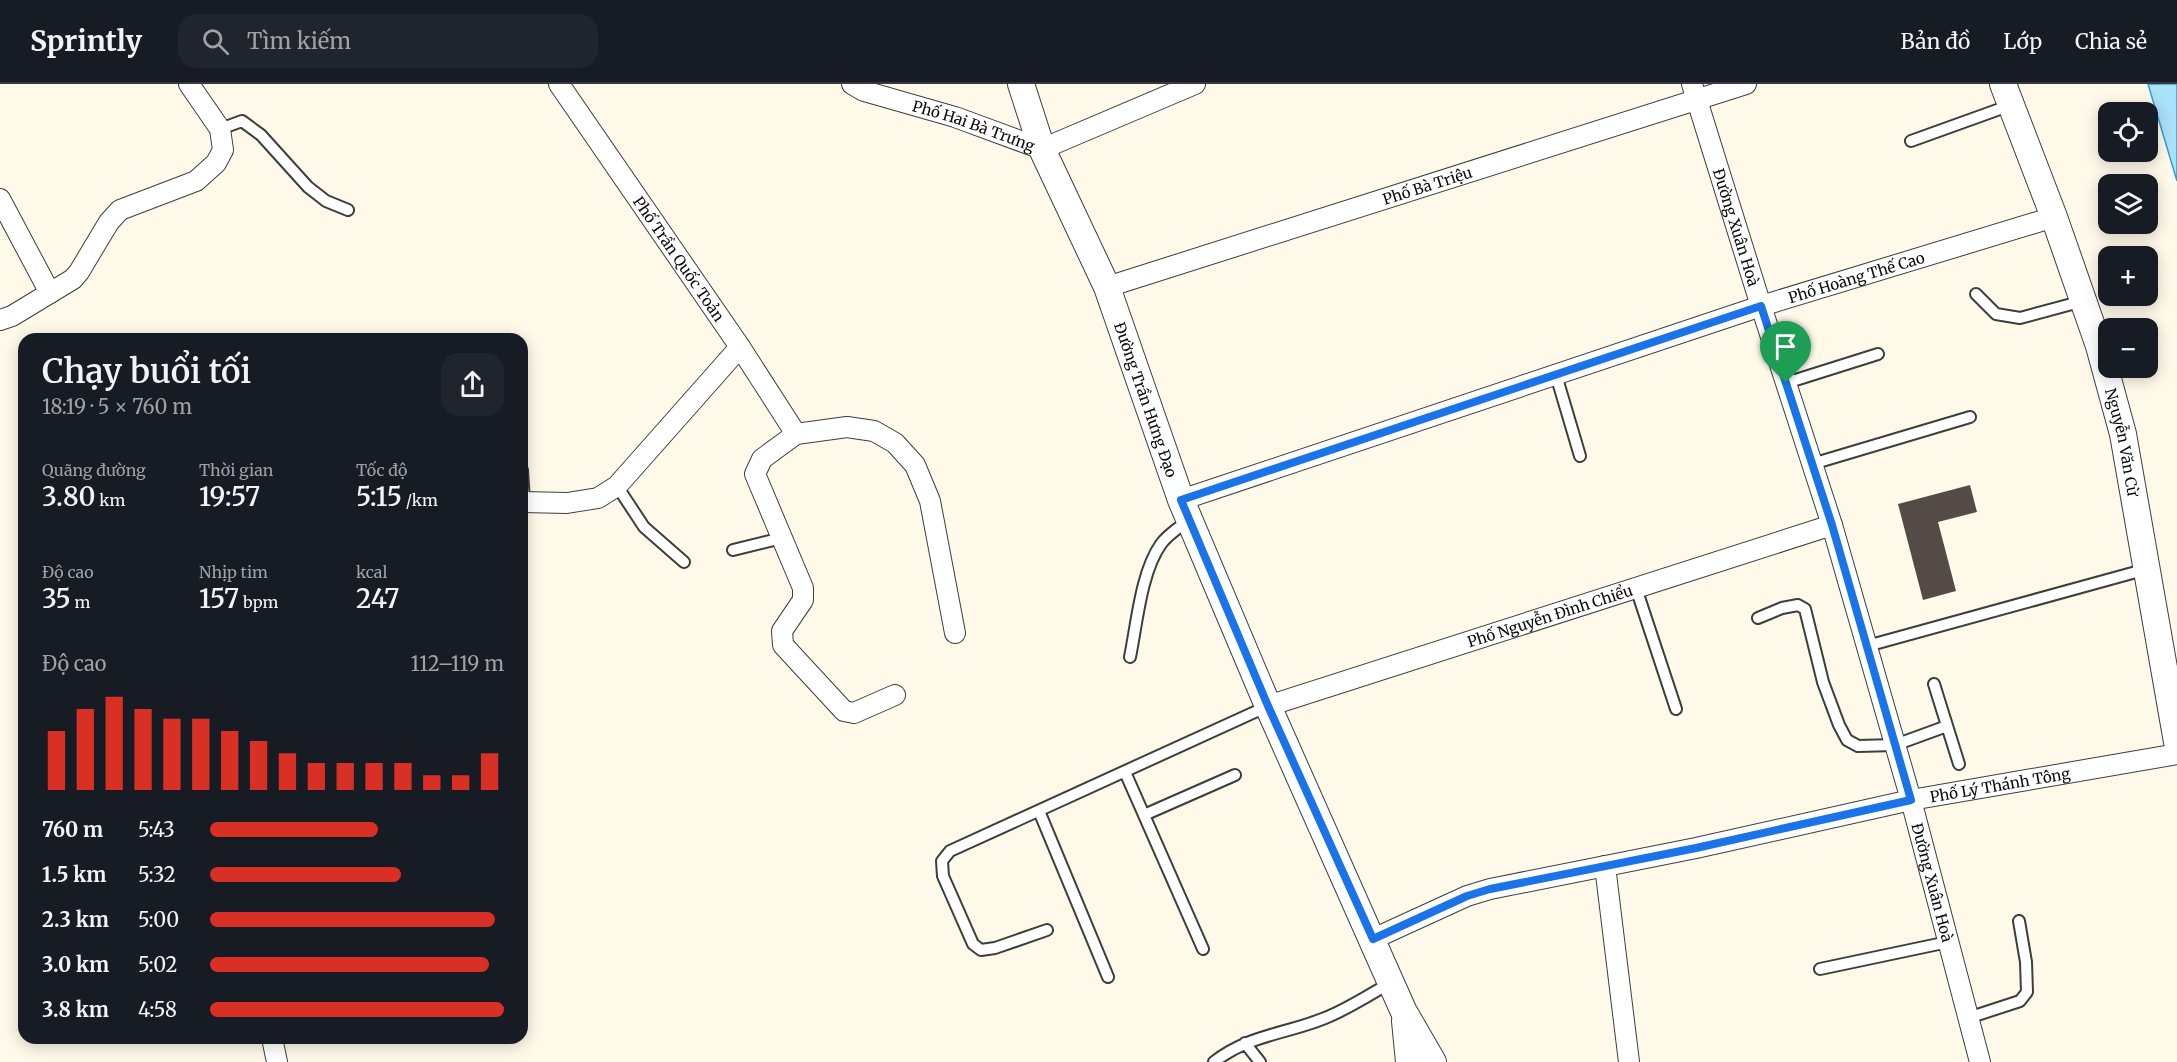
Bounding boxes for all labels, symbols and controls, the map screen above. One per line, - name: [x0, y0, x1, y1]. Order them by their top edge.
- search box: [178, 14, 598, 68]
- text: Sprintly: [30, 23, 142, 59]
- icon: search: [199, 25, 232, 58]
- text: Tìm kiếm: [247, 27, 351, 55]
- text: Bản đồ: [1901, 28, 1970, 55]
- text: Lớp: [2003, 28, 2042, 55]
- text: Chia sẻ: [2075, 28, 2147, 55]
- street label: Phố Hai Bà Trưng: [910, 96, 1038, 155]
- map controls: [2098, 102, 2158, 378]
- button: locate: [2098, 102, 2158, 162]
- street label: Phố Bà Triệu: [1380, 162, 1474, 208]
- street label: Đường Xuân Hoà: [1709, 166, 1764, 288]
- button: layers: [2098, 174, 2158, 234]
- street label: Phố Trần Quốc Toản: [629, 192, 729, 325]
- button: +: [2098, 246, 2158, 306]
- street label: Phố Hoàng Thế Cao: [1786, 247, 1927, 307]
- button: −: [2098, 318, 2158, 378]
- street label: Đường Trần Hưng Đạo: [1110, 319, 1182, 480]
- pin: [1760, 321, 1811, 383]
- icon: arrive: [1769, 330, 1802, 363]
- text: Chạy buổi tối: [42, 351, 251, 392]
- button: share: [441, 353, 504, 416]
- street label: Nguyễn Văn Cừ: [2101, 386, 2143, 499]
- text: 18:19 · 5 × 760 m: [42, 394, 192, 419]
- text: Quãng đường: [42, 460, 146, 480]
- text: Thời gian: [199, 460, 273, 480]
- text: Tốc độ: [356, 460, 407, 480]
- text: 3.80: [42, 480, 96, 513]
- text: 19:57: [199, 480, 260, 513]
- text: 5:15: [356, 480, 402, 513]
- text: km: [96, 490, 125, 510]
- text: /km: [402, 490, 438, 510]
- text: Độ cao: [42, 562, 94, 582]
- text: Nhịp tim: [199, 562, 268, 582]
- text: kcal: [356, 562, 387, 582]
- street label: Phố Nguyễn Đình Chiểu: [1465, 580, 1635, 651]
- text: 35: [42, 582, 71, 615]
- text: 157: [199, 582, 239, 615]
- text: 247: [356, 582, 399, 615]
- text: m: [71, 592, 90, 612]
- text: bpm: [239, 592, 278, 612]
- text: Độ cao: [42, 651, 106, 676]
- text: 112–119 m: [411, 651, 504, 676]
- street label: Phố Lý Thánh Tông: [1928, 763, 2072, 806]
- text: 760 m: [42, 817, 103, 842]
- text: 5:43: [138, 817, 175, 842]
- street label: Đường Xuân Hoà: [1908, 821, 1957, 944]
- text: 1.5 km: [42, 862, 106, 887]
- text: 5:32: [138, 862, 176, 887]
- text: 2.3 km: [42, 907, 109, 932]
- text: 5:00: [138, 907, 179, 932]
- text: 3.0 km: [42, 952, 109, 977]
- text: 5:02: [138, 952, 178, 977]
- text: 3.8 km: [42, 997, 109, 1022]
- text: 4:58: [138, 997, 177, 1022]

